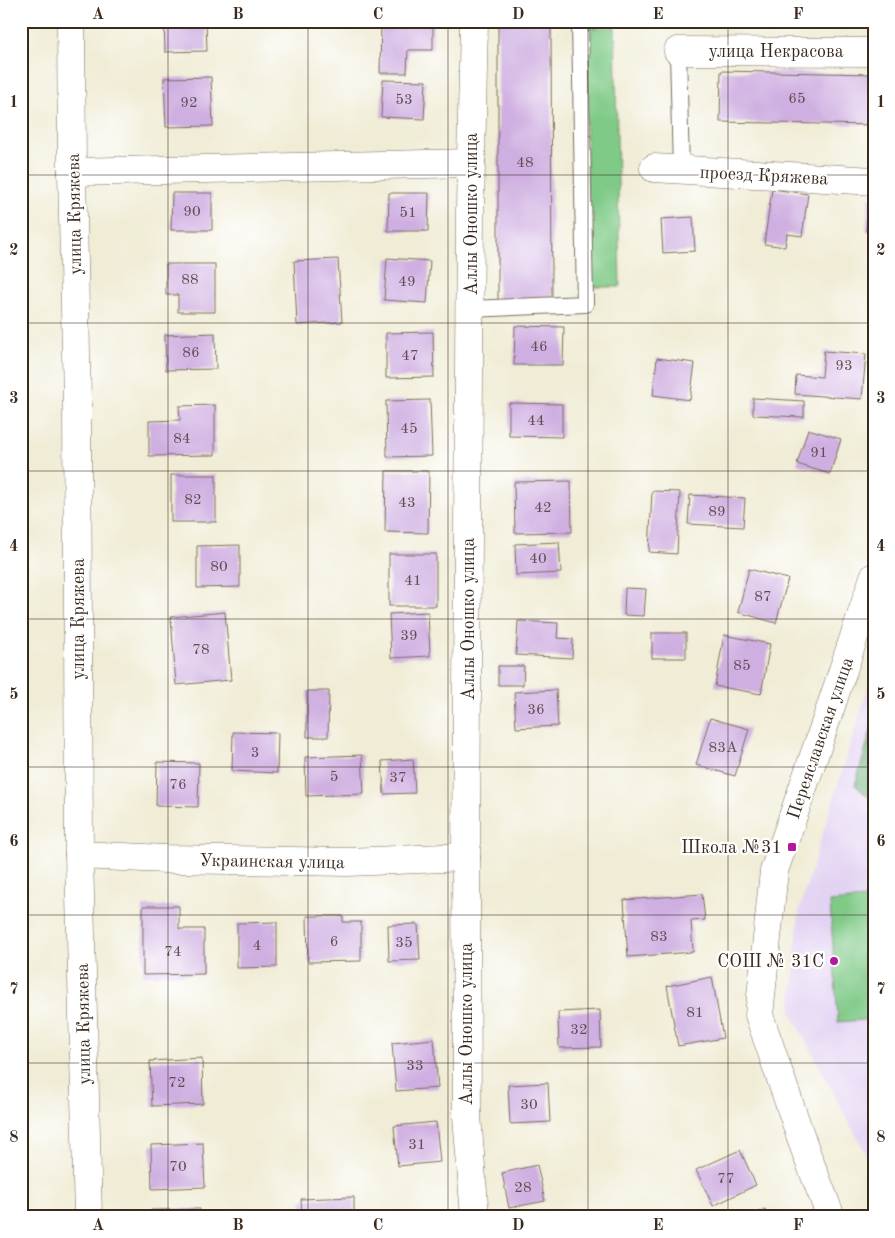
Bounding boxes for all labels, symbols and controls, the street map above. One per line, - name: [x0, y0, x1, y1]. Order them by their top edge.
- text: A: [92, 7, 104, 23]
- text: B: [232, 7, 244, 23]
- text: C: [373, 7, 383, 23]
- text: D: [512, 7, 524, 23]
- text: E: [652, 7, 664, 23]
- text: F: [793, 7, 804, 23]
- street label: улица Некрасова: [708, 43, 844, 61]
- house number: 65: [788, 92, 806, 107]
- house number: 53: [395, 93, 413, 108]
- text: 1: [9, 95, 19, 111]
- text: 1: [876, 95, 886, 111]
- house number: 92: [180, 96, 198, 111]
- street label: Аллы Оношко улица: [463, 132, 481, 295]
- street label: улица Кряжева: [65, 153, 85, 275]
- house number: 48: [516, 156, 534, 171]
- street label: проезд Кряжева: [699, 164, 829, 188]
- house number: 90: [183, 205, 201, 220]
- house number: 51: [399, 206, 417, 221]
- text: 2: [9, 243, 19, 259]
- text: 2: [876, 243, 886, 259]
- house number: 88: [181, 273, 199, 288]
- house number: 49: [398, 275, 416, 290]
- house number: 46: [530, 340, 548, 355]
- house number: 86: [182, 346, 200, 361]
- house number: 47: [401, 349, 419, 364]
- house number: 93: [835, 359, 853, 374]
- text: 3: [9, 391, 19, 407]
- text: 3: [876, 391, 886, 407]
- house number: 44: [527, 414, 545, 429]
- house number: 45: [400, 422, 418, 437]
- house number: 84: [173, 432, 191, 447]
- house number: 91: [810, 446, 828, 461]
- house number: 82: [184, 493, 202, 508]
- house number: 43: [398, 496, 416, 511]
- house number: 42: [534, 501, 552, 516]
- house number: 89: [708, 505, 726, 520]
- street label: Аллы Оношко улица: [460, 537, 478, 700]
- text: 4: [9, 539, 19, 555]
- text: 4: [876, 539, 886, 555]
- house number: 40: [529, 552, 547, 567]
- street label: улица Кряжева: [70, 558, 88, 680]
- house number: 80: [210, 560, 228, 575]
- house number: 41: [404, 574, 422, 589]
- house number: 87: [754, 590, 772, 605]
- house number: 39: [400, 629, 418, 644]
- house number: 78: [192, 643, 210, 658]
- street label: Переяславская улица: [785, 655, 857, 822]
- house number: 85: [733, 659, 751, 674]
- text: 5: [9, 687, 19, 703]
- text: 5: [876, 687, 886, 703]
- house number: 36: [527, 703, 545, 718]
- house number: 83А: [709, 741, 738, 756]
- house number: 3: [251, 746, 259, 761]
- house number: 5: [330, 770, 338, 785]
- house number: 37: [389, 771, 407, 786]
- house number: 76: [169, 778, 187, 793]
- text: 6: [9, 834, 19, 850]
- text: 6: [876, 834, 886, 850]
- place label: Школа №31: [681, 839, 782, 857]
- marker: Школа №31: [786, 841, 798, 853]
- street label: Украинская улица: [199, 852, 345, 872]
- house number: 83: [650, 930, 668, 945]
- house number: 6: [330, 935, 338, 950]
- house number: 35: [395, 936, 413, 951]
- house number: 4: [253, 939, 261, 954]
- street label: Аллы Оношко улица: [458, 942, 476, 1105]
- house number: 74: [164, 945, 182, 960]
- place label: СОШ № 31С: [717, 953, 824, 971]
- marker: СОШ № 31С: [828, 955, 840, 967]
- street label: улица Кряжева: [74, 963, 94, 1085]
- text: 7: [9, 982, 19, 998]
- text: 7: [876, 982, 886, 998]
- house number: 81: [686, 1006, 704, 1021]
- house number: 32: [570, 1023, 588, 1038]
- house number: 33: [406, 1059, 424, 1074]
- house number: 72: [168, 1076, 186, 1091]
- house number: 30: [520, 1098, 538, 1113]
- text: 8: [9, 1130, 19, 1146]
- text: 8: [876, 1130, 886, 1146]
- house number: 31: [408, 1138, 426, 1153]
- house number: 70: [169, 1160, 187, 1175]
- house number: 77: [717, 1172, 735, 1187]
- house number: 28: [514, 1181, 532, 1196]
- text: A: [92, 1218, 104, 1234]
- text: B: [232, 1218, 244, 1234]
- text: C: [373, 1218, 383, 1234]
- text: D: [512, 1218, 524, 1234]
- text: E: [652, 1218, 664, 1234]
- text: F: [793, 1218, 804, 1234]

